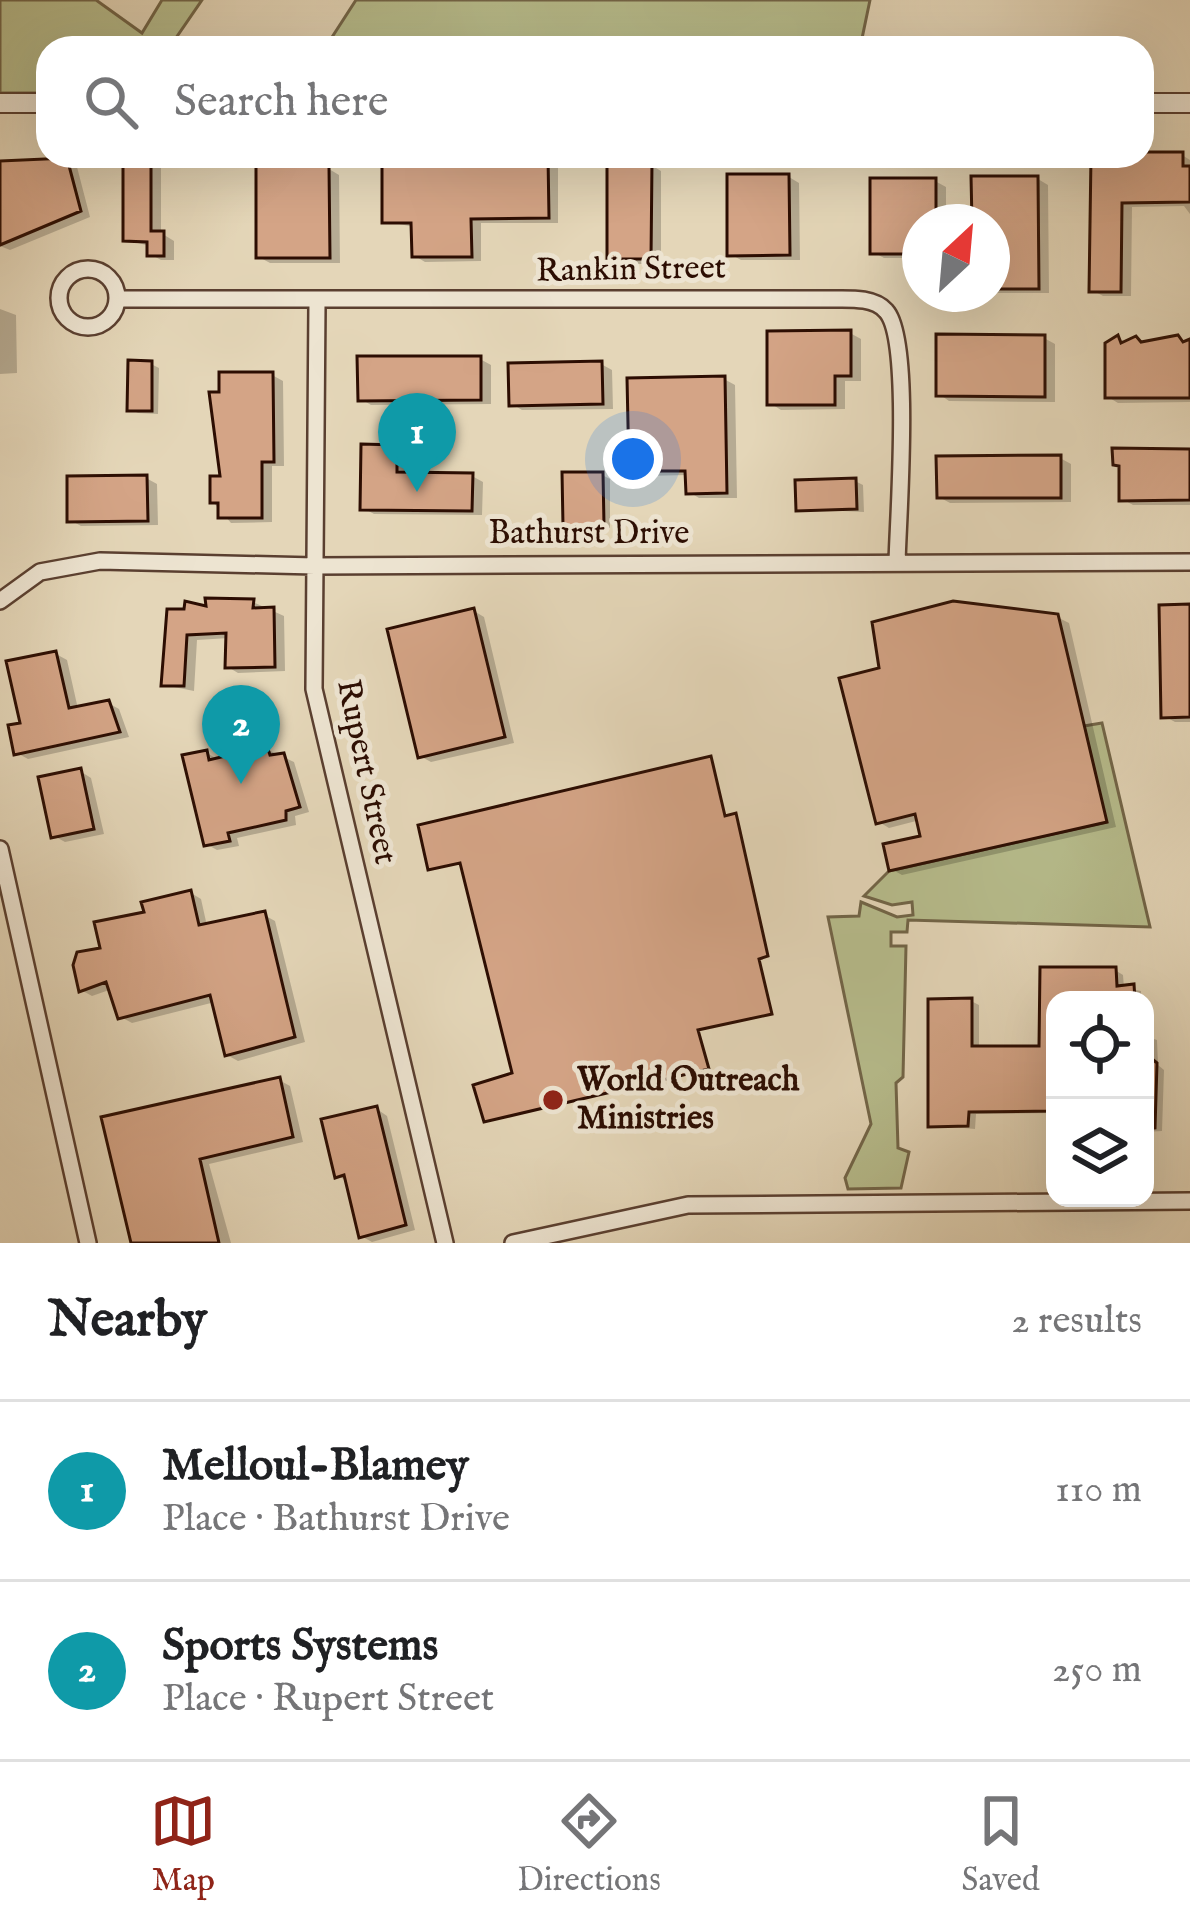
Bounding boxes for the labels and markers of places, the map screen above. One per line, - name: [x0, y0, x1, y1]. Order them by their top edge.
- pin: 1: [378, 393, 456, 492]
- pin: 2: [202, 685, 280, 784]
- place label: World Outreach Ministries: [576, 1060, 800, 1140]
- marker: World Outreach Ministries: [540, 1087, 566, 1113]

